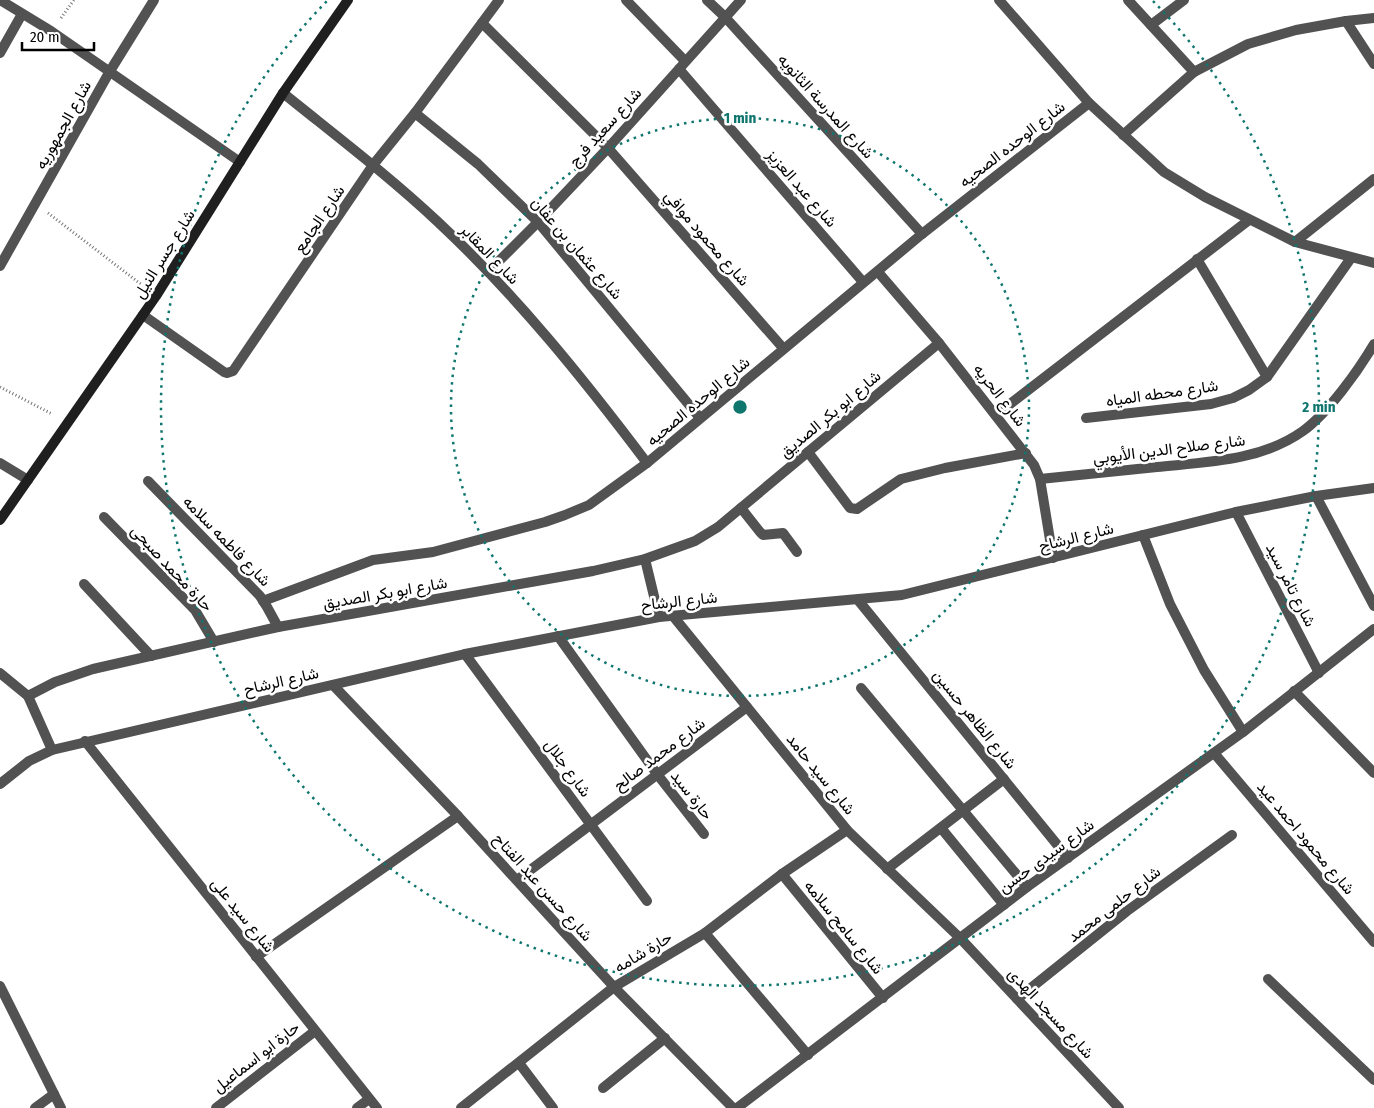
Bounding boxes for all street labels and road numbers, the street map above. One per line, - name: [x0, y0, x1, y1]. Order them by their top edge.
- street label: شارع المدرسة الثانويه: [772, 50, 878, 164]
- street label: شارع الجمهوريه: [31, 77, 97, 174]
- street label: شارع سعيد فرج: [564, 83, 647, 172]
- street label: شارع الوحده الصحيه: [955, 97, 1070, 193]
- street label: شارع عبد العزيز: [761, 144, 841, 232]
- street label: شارع الجامع: [289, 182, 350, 258]
- street label: شارع محمود موافي: [657, 186, 754, 292]
- street label: شارع عثمان بن عفان: [526, 193, 627, 304]
- street label: شارع جسر النيل: [129, 206, 200, 303]
- street label: شارع المقابر: [454, 219, 523, 289]
- street label: شارع الوحده الصحيه: [643, 352, 755, 451]
- street label: شارع الحريه: [968, 360, 1030, 431]
- street label: شارع ابو بكر الصديق: [776, 366, 886, 463]
- street label: شارع محطه المياه: [1105, 376, 1220, 412]
- street label: شارع صلاح الدين الأيوبي: [1092, 430, 1247, 472]
- street label: شارع فاطمه سلامه: [178, 492, 275, 591]
- street label: شارع الرشاح: [1036, 519, 1116, 557]
- street label: حارة محمد صبحى: [126, 521, 217, 616]
- street label: شارع تامر سيد: [1260, 540, 1320, 631]
- street label: شارع ابو بكر الصديق: [321, 573, 449, 615]
- street label: شارع الرشاح: [640, 588, 718, 616]
- street label: شارع الرشاح: [241, 663, 321, 701]
- street label: شارع الظاهر حسين: [928, 665, 1021, 774]
- street label: شارع محمد صالح: [609, 713, 710, 796]
- street label: شارع سيد حامد: [781, 730, 859, 820]
- street label: شارع جلال: [539, 735, 595, 802]
- street label: حارة سيد: [666, 767, 717, 824]
- street label: شارع محمود احمد عيد: [1252, 778, 1359, 900]
- street label: شارع سيدى حسن: [994, 815, 1099, 899]
- street label: شارع حسن عبد الفتاح: [488, 829, 597, 946]
- street label: شارع حلمى محمد: [1064, 862, 1165, 948]
- street label: شارع سيد على: [206, 874, 279, 957]
- street label: شارع سامح سلامه: [799, 876, 888, 979]
- street label: حارة شامه: [611, 927, 676, 977]
- street label: شارع مسجد الهدى: [1003, 964, 1098, 1064]
- street label: حارة ابو اسماعيل: [209, 1017, 304, 1098]

